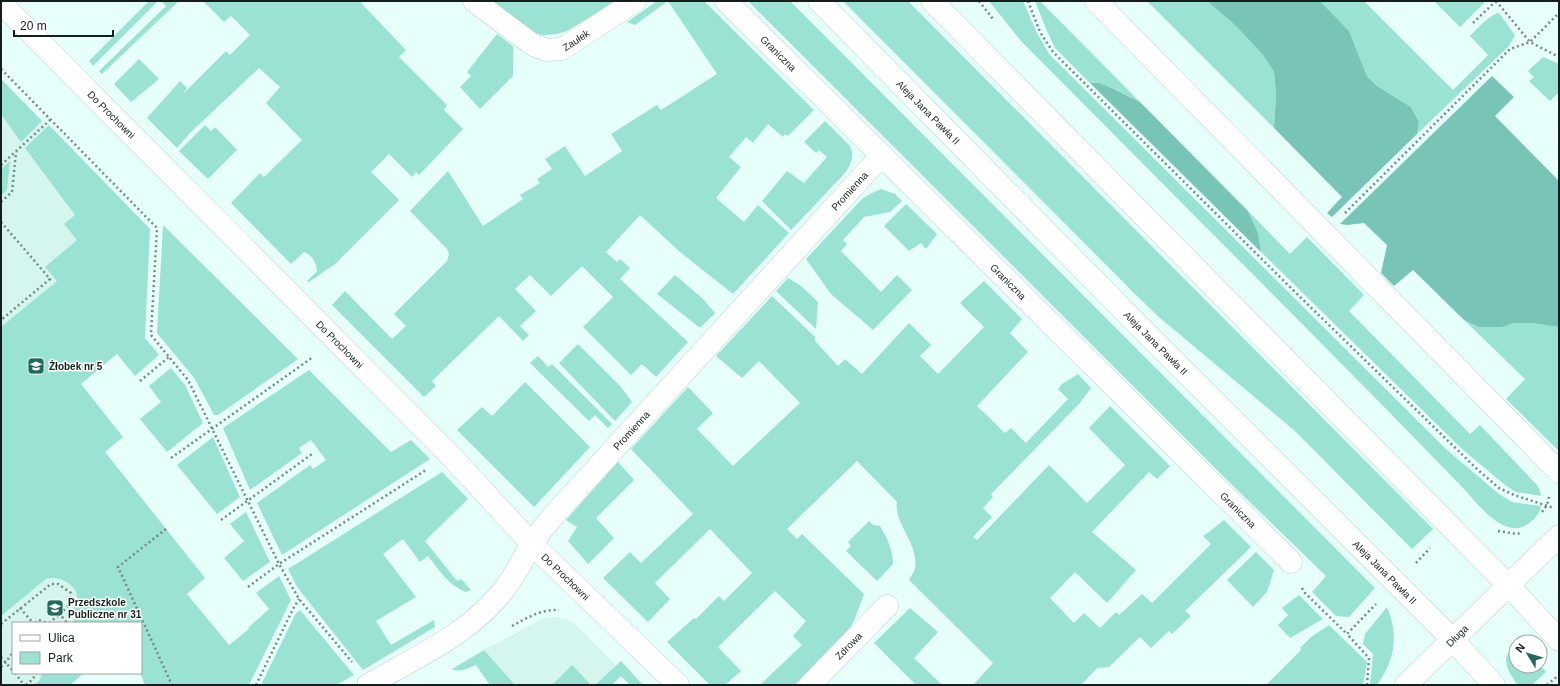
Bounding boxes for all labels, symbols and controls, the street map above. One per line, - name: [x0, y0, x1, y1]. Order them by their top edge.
- scale bar: [14, 12, 113, 38]
- text: 20 m: [20, 19, 47, 33]
- street label: Zaułek: [560, 27, 592, 53]
- street label: Graniczna: [758, 34, 799, 74]
- street label: Aleja Jana Pawła II: [894, 78, 962, 147]
- street label: Do Prochowni: [85, 89, 137, 141]
- street label: Promienna: [829, 169, 870, 213]
- street label: Graniczna: [988, 262, 1028, 302]
- street label: Aleja Jana Pawła II: [1122, 309, 1190, 377]
- street label: Do Prochowni: [314, 319, 365, 371]
- school or university icon: Żłobek nr 5: [26, 356, 46, 376]
- place label: Żłobek nr 5: [49, 360, 103, 372]
- street label: Promienna: [611, 409, 652, 452]
- street label: Graniczna: [1218, 490, 1258, 530]
- street label: Aleja Jana Pawła II: [1351, 538, 1419, 606]
- street label: Do Prochowni: [539, 551, 592, 603]
- place label: Przedszkole Publiczne nr 31: [68, 597, 142, 620]
- school or university icon: Przedszkole Publiczne nr 31: [45, 598, 65, 618]
- legend: [12, 622, 142, 674]
- street label: Długa: [1444, 622, 1471, 649]
- street label: Zdrowa: [833, 630, 865, 662]
- text: Ulica: [48, 631, 75, 645]
- north arrow: [1508, 634, 1548, 674]
- text: N: [1513, 641, 1527, 655]
- text: Park: [48, 651, 74, 665]

